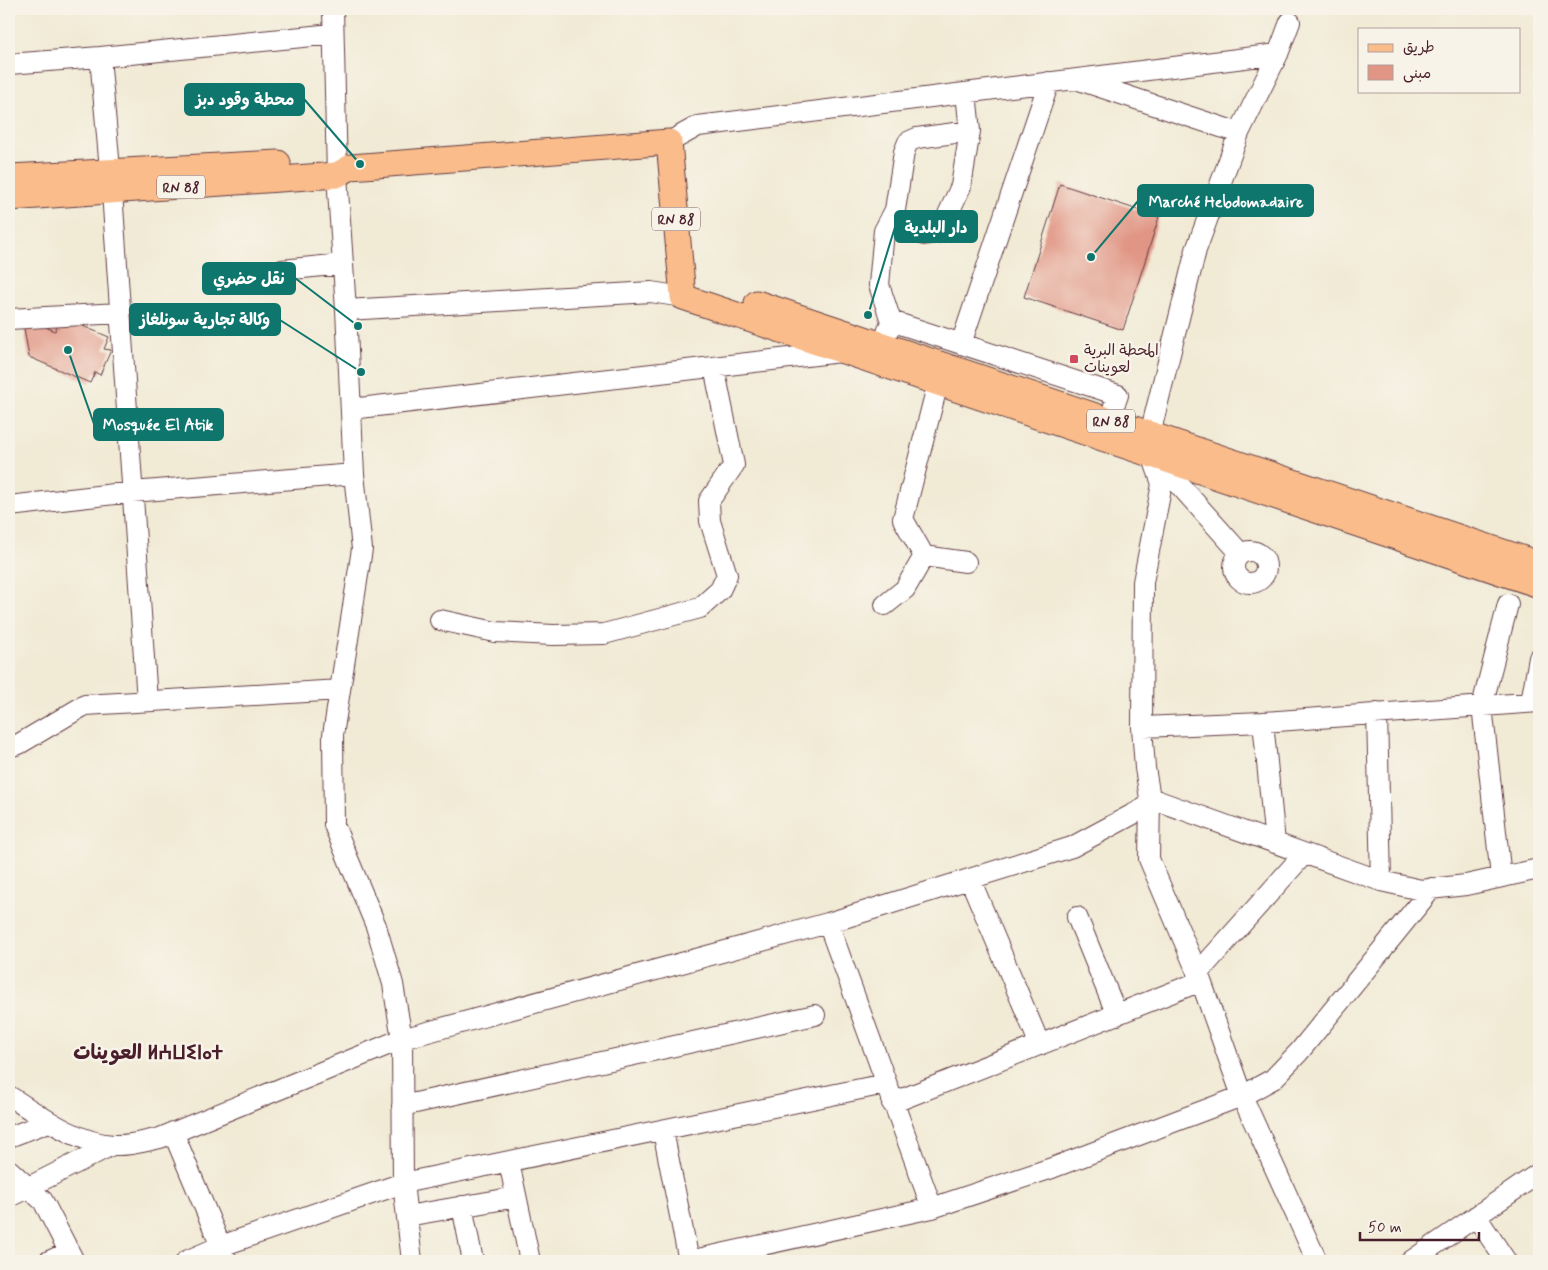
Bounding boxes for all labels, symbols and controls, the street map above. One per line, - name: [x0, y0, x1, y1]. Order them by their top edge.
- legend: [1358, 28, 1520, 92]
- text: طريق: [1403, 38, 1435, 58]
- text: مبنى: [1403, 64, 1431, 84]
- callout: محطة وقود دبز: [185, 84, 304, 115]
- text: محطة وقود دبز: [194, 90, 294, 111]
- road number: RN 88: [157, 176, 205, 198]
- callout: Marché Hebdomadaire: [1138, 185, 1313, 216]
- text: Marché Hebdomadaire: [1149, 192, 1304, 213]
- road number: RN 88: [652, 208, 700, 230]
- callout: دار البلدية: [895, 211, 977, 242]
- text: دار البلدية: [905, 218, 967, 239]
- callout: نقل حضري: [203, 263, 295, 294]
- text: نقل حضري: [213, 269, 285, 291]
- callout: وكالة تجارية سونلغاز: [130, 304, 280, 335]
- text: وكالة تجارية سونلغاز: [138, 310, 270, 331]
- place label: المحطة البرية لعوينات: [1084, 341, 1159, 378]
- marker: المحطة البرية لعوينات: [1068, 353, 1080, 365]
- callout: Mosquée El Atik: [94, 409, 223, 440]
- road number: RN 88: [1087, 410, 1135, 432]
- text: Mosquée El Atik: [103, 415, 213, 436]
- district label: العوينات ⵍⵄⵡⵉⵏⴰⵜ: [73, 1040, 223, 1067]
- scale bar: [1360, 1210, 1479, 1242]
- text: 50 m: [1368, 1218, 1402, 1238]

